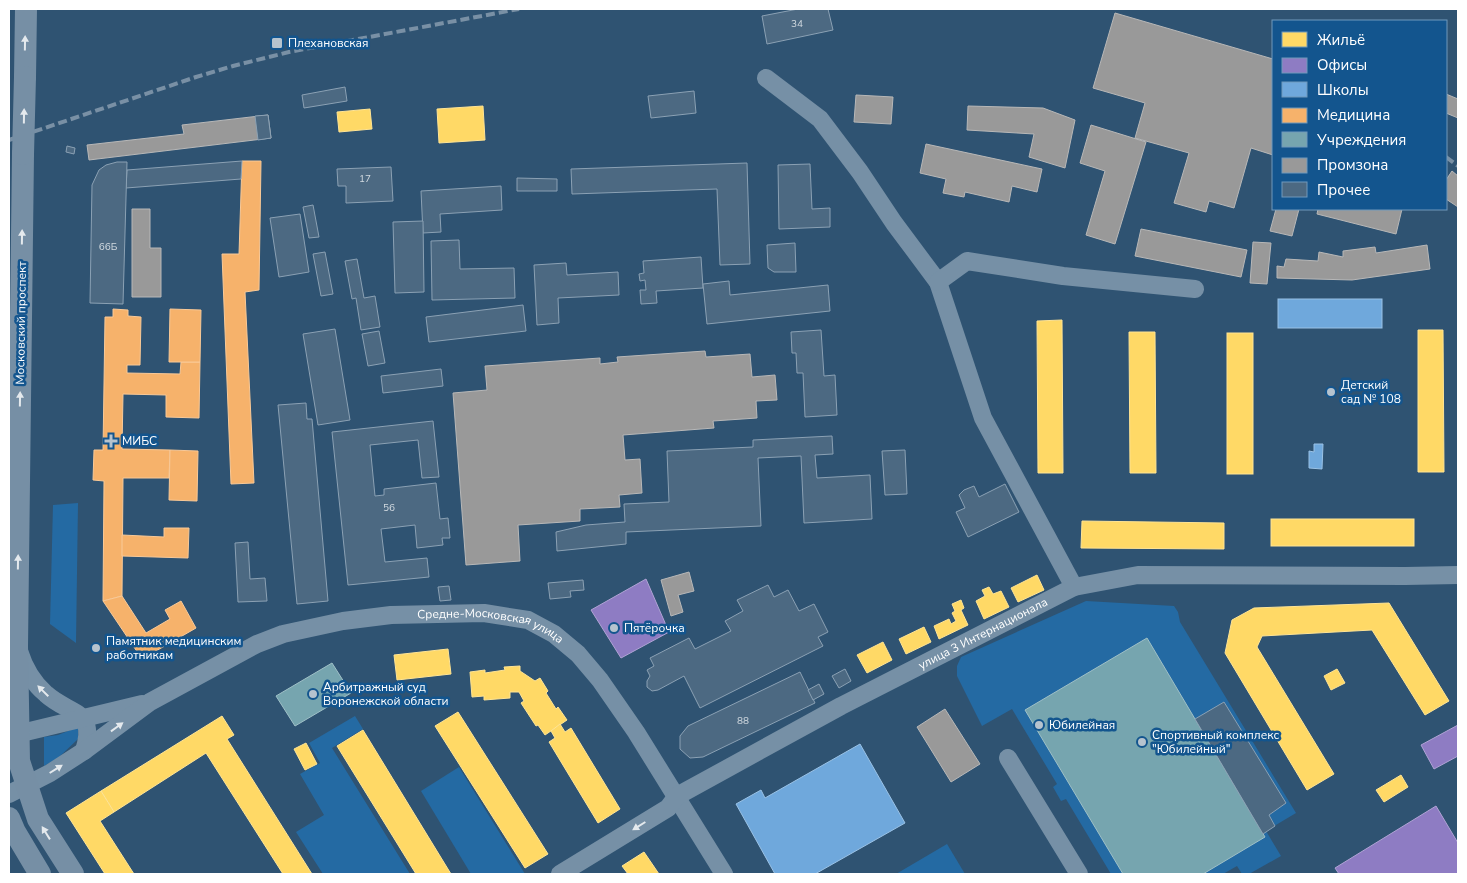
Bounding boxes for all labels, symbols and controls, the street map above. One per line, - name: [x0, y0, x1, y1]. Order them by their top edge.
- house number: 34: [791, 17, 803, 31]
- legend: [1272, 20, 1447, 210]
- text: Жильё: [1317, 30, 1365, 50]
- one-way arrow: [21, 35, 29, 51]
- place label: Плехановская: [288, 35, 369, 51]
- marker: Плехановская: [270, 36, 284, 50]
- text: Офисы: [1317, 55, 1367, 75]
- text: Школы: [1317, 80, 1369, 100]
- text: Медицина: [1317, 105, 1390, 125]
- one-way arrow: [20, 107, 28, 123]
- text: Учреждения: [1316, 130, 1406, 150]
- text: Промзона: [1317, 155, 1388, 175]
- house number: 17: [359, 172, 371, 186]
- text: Прочее: [1317, 180, 1370, 200]
- one-way arrow: [18, 229, 26, 245]
- house number: 66Б: [99, 240, 118, 254]
- street label: Московский проспект: [12, 261, 30, 385]
- place label: Детский сад № 108: [1341, 377, 1401, 407]
- marker: Детский сад № 108: [1325, 386, 1337, 398]
- one-way arrow: [16, 391, 24, 407]
- place label: МИБС: [122, 433, 157, 449]
- marker: МИБС: [104, 434, 118, 448]
- house number: 56: [383, 501, 395, 515]
- one-way arrow: [14, 554, 22, 570]
- street label: улица 3 Интернационала: [916, 594, 1050, 673]
- street label: Средне-Московская улица: [417, 605, 567, 647]
- place label: Пятёрочка: [624, 620, 685, 636]
- marker: Пятёрочка: [608, 622, 620, 634]
- place label: Памятник медицинским работникам: [106, 633, 241, 663]
- marker: Памятник медицинским работникам: [90, 642, 102, 654]
- place label: Арбитражный суд Воронежской области: [323, 679, 449, 709]
- one-way arrow: [38, 685, 50, 697]
- marker: Арбитражный суд Воронежской области: [307, 688, 319, 700]
- house number: 88: [737, 714, 749, 728]
- place label: Юбилейная: [1049, 717, 1115, 733]
- marker: Юбилейная: [1033, 719, 1045, 731]
- one-way arrow: [110, 721, 123, 732]
- place label: Спортивный комплекс "Юбилейный": [1152, 727, 1280, 757]
- marker: Спортивный комплекс "Юбилейный": [1136, 736, 1148, 748]
- one-way arrow: [49, 764, 62, 774]
- one-way arrow: [633, 821, 646, 830]
- one-way arrow: [42, 826, 51, 840]

